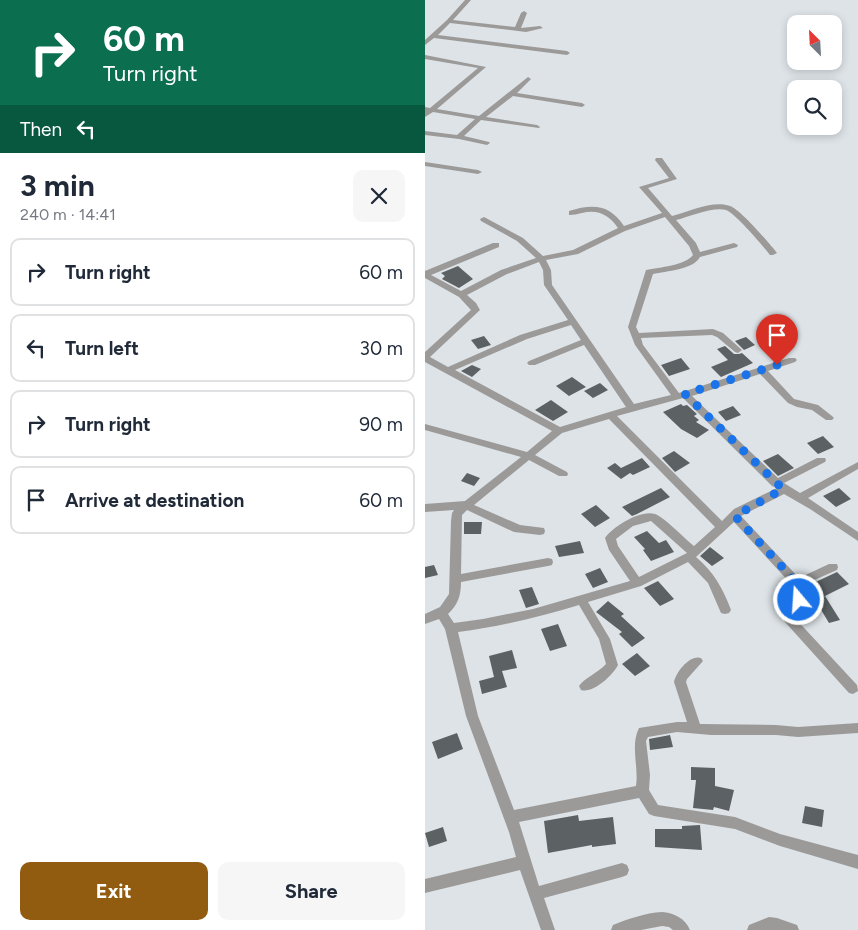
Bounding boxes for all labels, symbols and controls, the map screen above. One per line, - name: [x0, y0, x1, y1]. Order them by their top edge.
- north arrow: [787, 15, 843, 70]
- map controls: [787, 15, 842, 135]
- text: 60 m: [103, 18, 185, 60]
- icon: right: [20, 20, 85, 85]
- text: Turn right: [103, 60, 198, 87]
- button: search: [787, 80, 842, 135]
- icon: left: [72, 115, 100, 143]
- text: Then: [20, 118, 62, 141]
- text: 3 min: [20, 167, 95, 204]
- button: close: [353, 170, 405, 222]
- text: 240 m · 14:41: [20, 205, 116, 224]
- icon: right: [22, 258, 50, 286]
- text: Turn right: [65, 261, 151, 284]
- text: 60 m: [359, 261, 403, 284]
- pin: [756, 314, 798, 365]
- icon: arrive: [763, 321, 791, 349]
- icon: left: [22, 334, 50, 362]
- text: Turn left: [65, 337, 139, 360]
- text: 30 m: [360, 337, 403, 360]
- icon: right: [22, 410, 50, 438]
- text: Turn right: [65, 413, 151, 436]
- text: 90 m: [359, 413, 403, 436]
- icon: arrive: [22, 486, 50, 514]
- text: Arrive at destination: [65, 489, 244, 512]
- text: 60 m: [359, 489, 403, 512]
- position arrow: [772, 573, 824, 625]
- button: Exit: [20, 862, 208, 920]
- button: Share: [218, 862, 405, 920]

